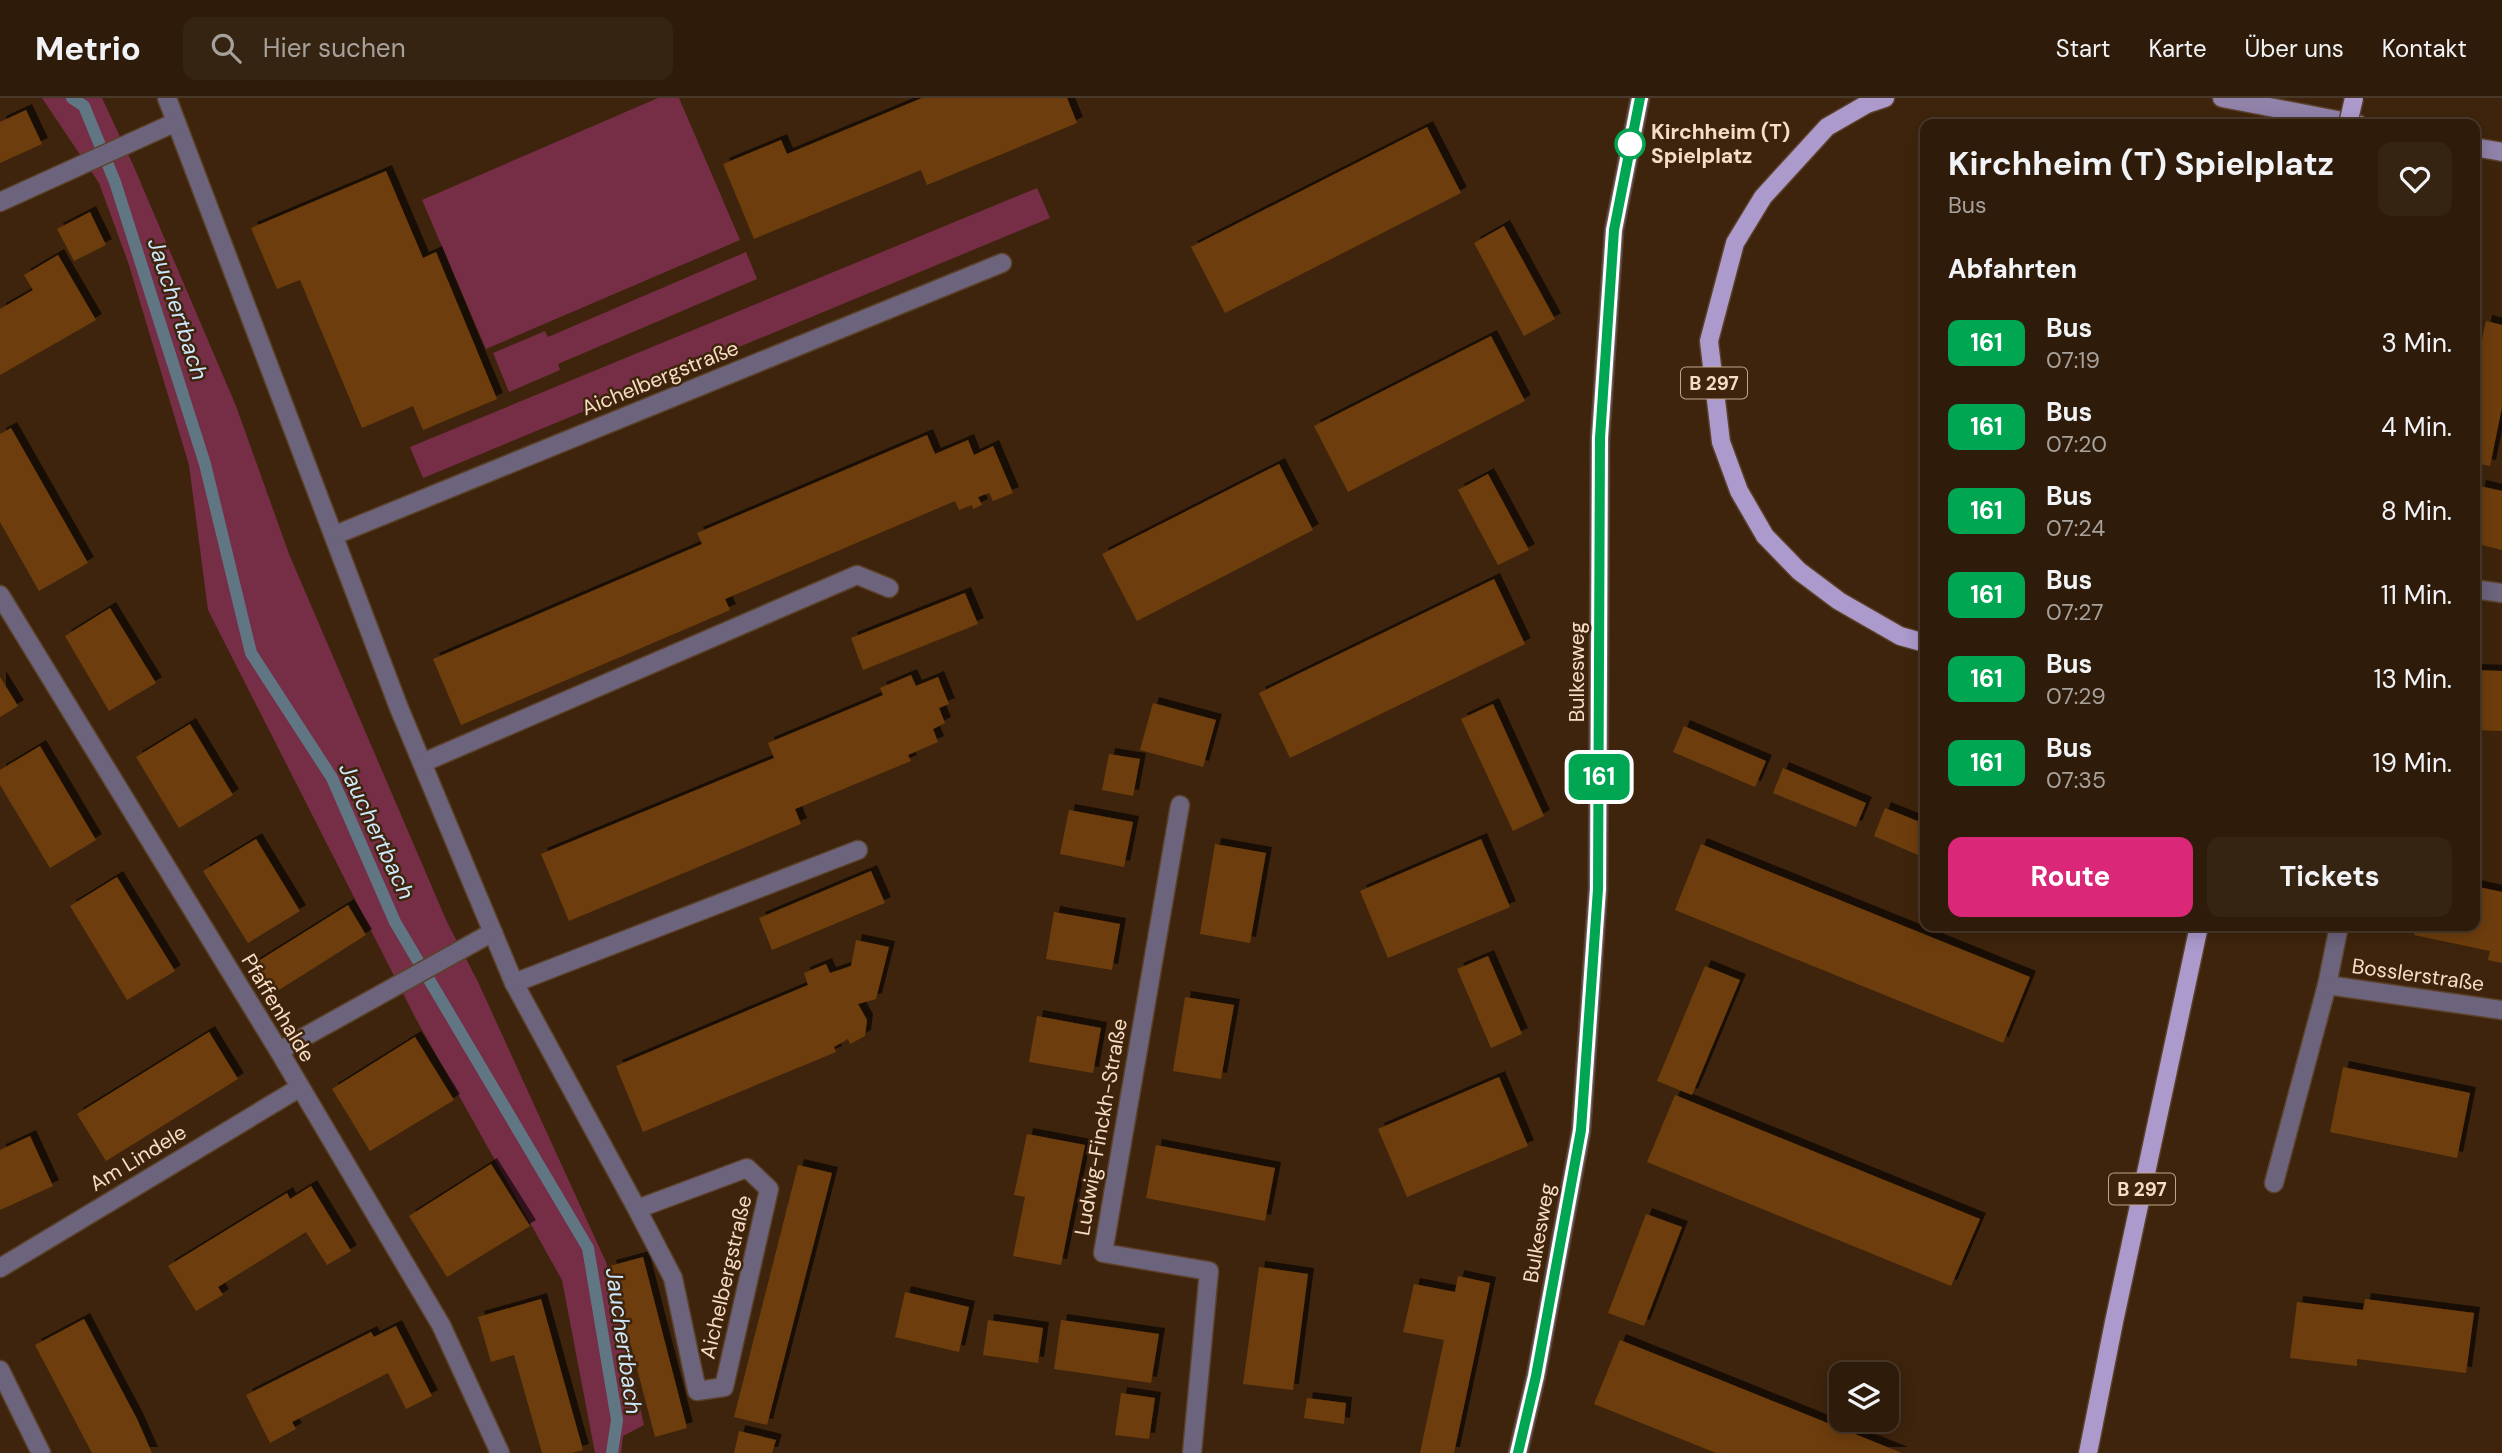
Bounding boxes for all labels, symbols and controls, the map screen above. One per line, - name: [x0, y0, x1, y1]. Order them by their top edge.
- search box: [183, 17, 673, 80]
- text: Metrio: [35, 27, 141, 70]
- icon: search: [207, 29, 245, 67]
- text: Hier suchen: [263, 31, 406, 65]
- text: Start: [2056, 33, 2110, 64]
- text: Karte: [2148, 33, 2207, 64]
- text: Über uns: [2245, 33, 2344, 64]
- text: Kontakt: [2382, 33, 2467, 64]
- place label: Kirchheim (T) Spielplatz: [1651, 118, 1790, 170]
- marker: Kirchheim (T) Spielplatz: [1615, 129, 1645, 159]
- text: Kirchheim (T) Spielplatz: [1948, 142, 2334, 185]
- button: heart: [2378, 142, 2452, 216]
- text: Bus: [1948, 190, 1987, 220]
- water label: Jauchertbach: [141, 234, 215, 384]
- text: Abfahrten: [1948, 252, 2077, 286]
- text: Bus: [2046, 311, 2092, 345]
- text: 3 Min.: [2382, 326, 2452, 360]
- text: 161: [1970, 327, 2003, 358]
- street label: Aichelbergstraße: [577, 334, 743, 422]
- text: 07:19: [2046, 345, 2100, 375]
- road number: B 297: [1681, 368, 1747, 398]
- text: Bus: [2046, 395, 2092, 429]
- text: 4 Min.: [2381, 410, 2452, 444]
- text: 161: [1970, 411, 2003, 442]
- text: 07:20: [2046, 429, 2107, 459]
- text: Bus: [2046, 479, 2092, 513]
- text: 8 Min.: [2381, 494, 2452, 528]
- text: 161: [1970, 495, 2003, 526]
- text: 07:24: [2046, 513, 2105, 543]
- text: Bus: [2046, 563, 2092, 597]
- text: 11 Min.: [2381, 578, 2452, 612]
- text: 161: [1970, 579, 2003, 610]
- text: 07:27: [2046, 597, 2103, 627]
- street label: Bulkesweg: [1563, 621, 1591, 722]
- text: Bus: [2046, 647, 2092, 681]
- text: 13 Min.: [2373, 662, 2452, 696]
- text: 161: [1970, 663, 2003, 694]
- text: 07:29: [2046, 681, 2106, 711]
- text: Bus: [2046, 731, 2092, 765]
- text: 19 Min.: [2372, 746, 2452, 780]
- text: 161: [1970, 747, 2003, 778]
- line badge: 161: [1559, 754, 1639, 800]
- water label: Jauchertbach: [332, 758, 422, 904]
- text: 161: [1583, 761, 1615, 792]
- text: 07:35: [2046, 765, 2106, 795]
- button: Route: [1948, 837, 2193, 917]
- button: Tickets: [2207, 837, 2452, 917]
- street label: Pfaffenhalde: [235, 949, 321, 1067]
- street label: Bosslerstraße: [2350, 952, 2486, 998]
- street label: Ludwig-Finckh-Straße: [1068, 1016, 1134, 1238]
- street label: Am Lindele: [84, 1118, 192, 1198]
- road number: B 297: [2109, 1174, 2175, 1204]
- street label: Bulkesweg: [1516, 1181, 1562, 1285]
- street label: Aichelbergstraße: [694, 1192, 758, 1362]
- water label: Jauchertbach: [599, 1266, 649, 1416]
- map controls: [1829, 1362, 1899, 1432]
- button: layers: [1829, 1362, 1899, 1432]

